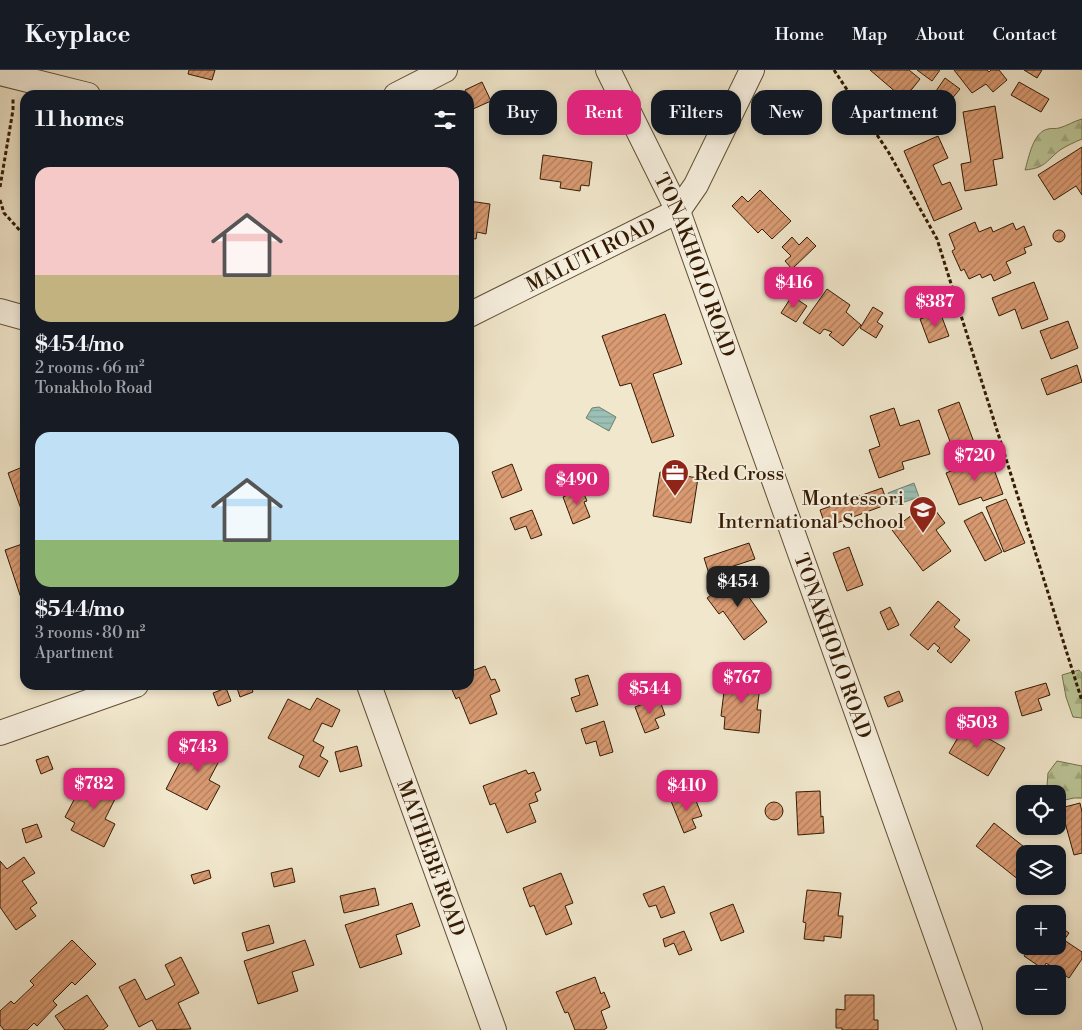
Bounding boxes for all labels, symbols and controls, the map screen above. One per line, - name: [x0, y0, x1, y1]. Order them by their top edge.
- text: Keyplace: [25, 20, 130, 50]
- text: Home: [775, 23, 824, 46]
- text: Map: [852, 23, 888, 46]
- text: About: [916, 23, 965, 46]
- text: Contact: [993, 23, 1057, 46]
- chip: Buy: [489, 90, 557, 135]
- chip: Rent: [567, 90, 641, 135]
- chip: Filters: [651, 90, 741, 135]
- chip: New: [751, 90, 822, 135]
- chip: Apartment: [832, 90, 956, 135]
- icon: filters: [431, 106, 459, 134]
- text: 11 homes: [35, 107, 124, 133]
- street label: TONAKHOLO ROAD: [647, 170, 740, 361]
- icon: home: [202, 200, 292, 290]
- street label: MALUTI ROAD: [522, 213, 661, 299]
- pin: $416: [764, 266, 824, 309]
- text: $416: [775, 273, 813, 293]
- pin: $387: [905, 286, 965, 328]
- text: $387: [916, 292, 954, 312]
- text: $454/mo: [35, 332, 124, 358]
- text: 2 rooms · 66 m²: [35, 358, 145, 378]
- text: Tonakholo Road: [35, 378, 152, 398]
- pin: $720: [945, 440, 1005, 482]
- text: $720: [955, 446, 995, 466]
- office icon: Red Cross: [660, 458, 690, 497]
- place label: Red Cross: [694, 462, 784, 487]
- pin: $490: [547, 464, 607, 506]
- icon: home: [202, 465, 292, 555]
- text: $490: [556, 470, 598, 490]
- place label: Montessori International School: [718, 487, 904, 535]
- school or university icon: Montessori International School: [908, 495, 938, 534]
- street label: TONAKHOLO ROAD: [787, 550, 876, 742]
- pin: $454: [708, 566, 768, 608]
- text: $454: [717, 572, 759, 592]
- text: $544/mo: [35, 597, 125, 623]
- text: 3 rooms · 80 m²: [35, 623, 145, 643]
- text: Apartment: [35, 643, 114, 663]
- pin: $767: [712, 662, 772, 704]
- text: $767: [724, 668, 761, 688]
- pin: $544: [620, 672, 680, 715]
- text: $544: [629, 679, 671, 699]
- pin: $503: [947, 706, 1007, 749]
- text: $503: [957, 713, 997, 733]
- pin: $743: [168, 730, 228, 773]
- text: $743: [179, 737, 217, 757]
- pin: $782: [64, 768, 124, 810]
- pin: $410: [657, 770, 717, 812]
- text: $782: [75, 774, 113, 794]
- text: $410: [668, 776, 706, 796]
- street label: MATHEBE ROAD: [391, 777, 470, 940]
- map controls: [1016, 785, 1066, 1015]
- button: locate: [1016, 785, 1066, 835]
- button: layers: [1016, 845, 1066, 895]
- button: +: [1016, 905, 1066, 955]
- button: −: [1016, 965, 1066, 1015]

